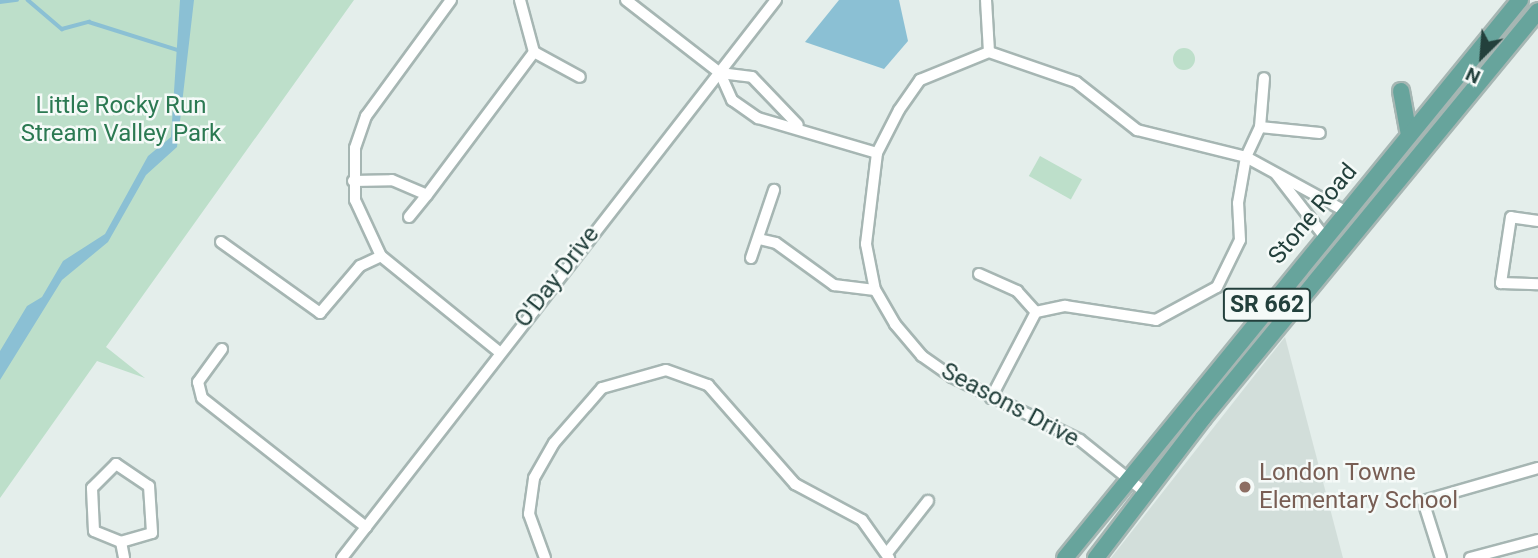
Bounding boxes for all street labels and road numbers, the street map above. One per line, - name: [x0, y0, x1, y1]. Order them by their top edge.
- street label: Stone Road: [1263, 158, 1363, 270]
- street label: O'Day Drive: [509, 221, 605, 333]
- road number: SR 662: [1222, 286, 1312, 324]
- street label: Seasons Drive: [936, 357, 1084, 453]

